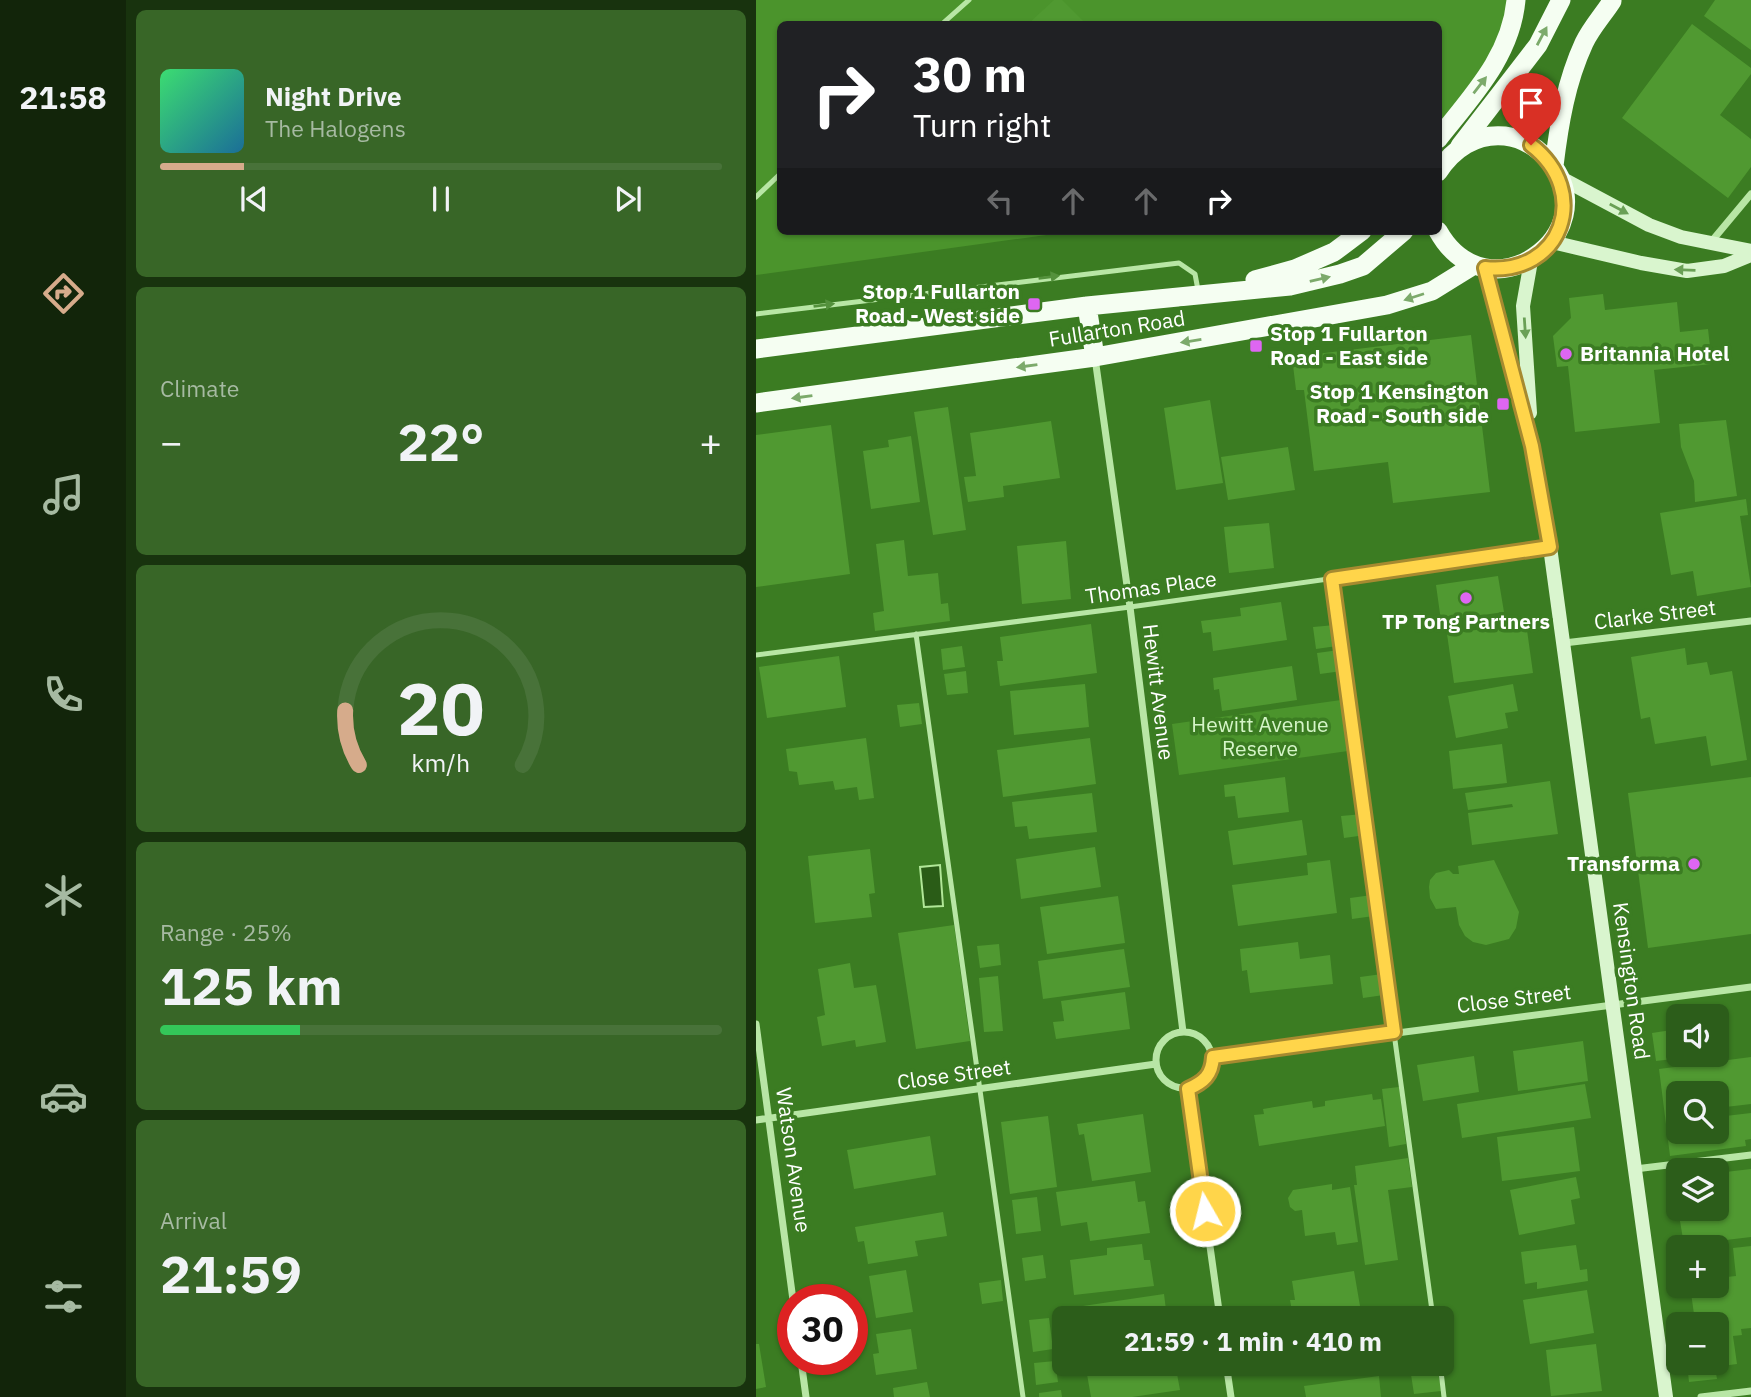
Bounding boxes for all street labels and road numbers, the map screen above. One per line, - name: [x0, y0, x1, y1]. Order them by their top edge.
- street label: Fullarton Road: [1047, 303, 1187, 353]
- street label: Thomas Place: [1084, 564, 1218, 610]
- street label: Clarke Street: [1592, 593, 1717, 635]
- street label: Hewitt Avenue: [1137, 622, 1181, 762]
- street label: Kensington Road: [1607, 900, 1657, 1062]
- street label: Close Street: [1455, 977, 1573, 1019]
- street label: Close Street: [895, 1052, 1013, 1096]
- street label: Watson Avenue: [770, 1086, 818, 1234]

